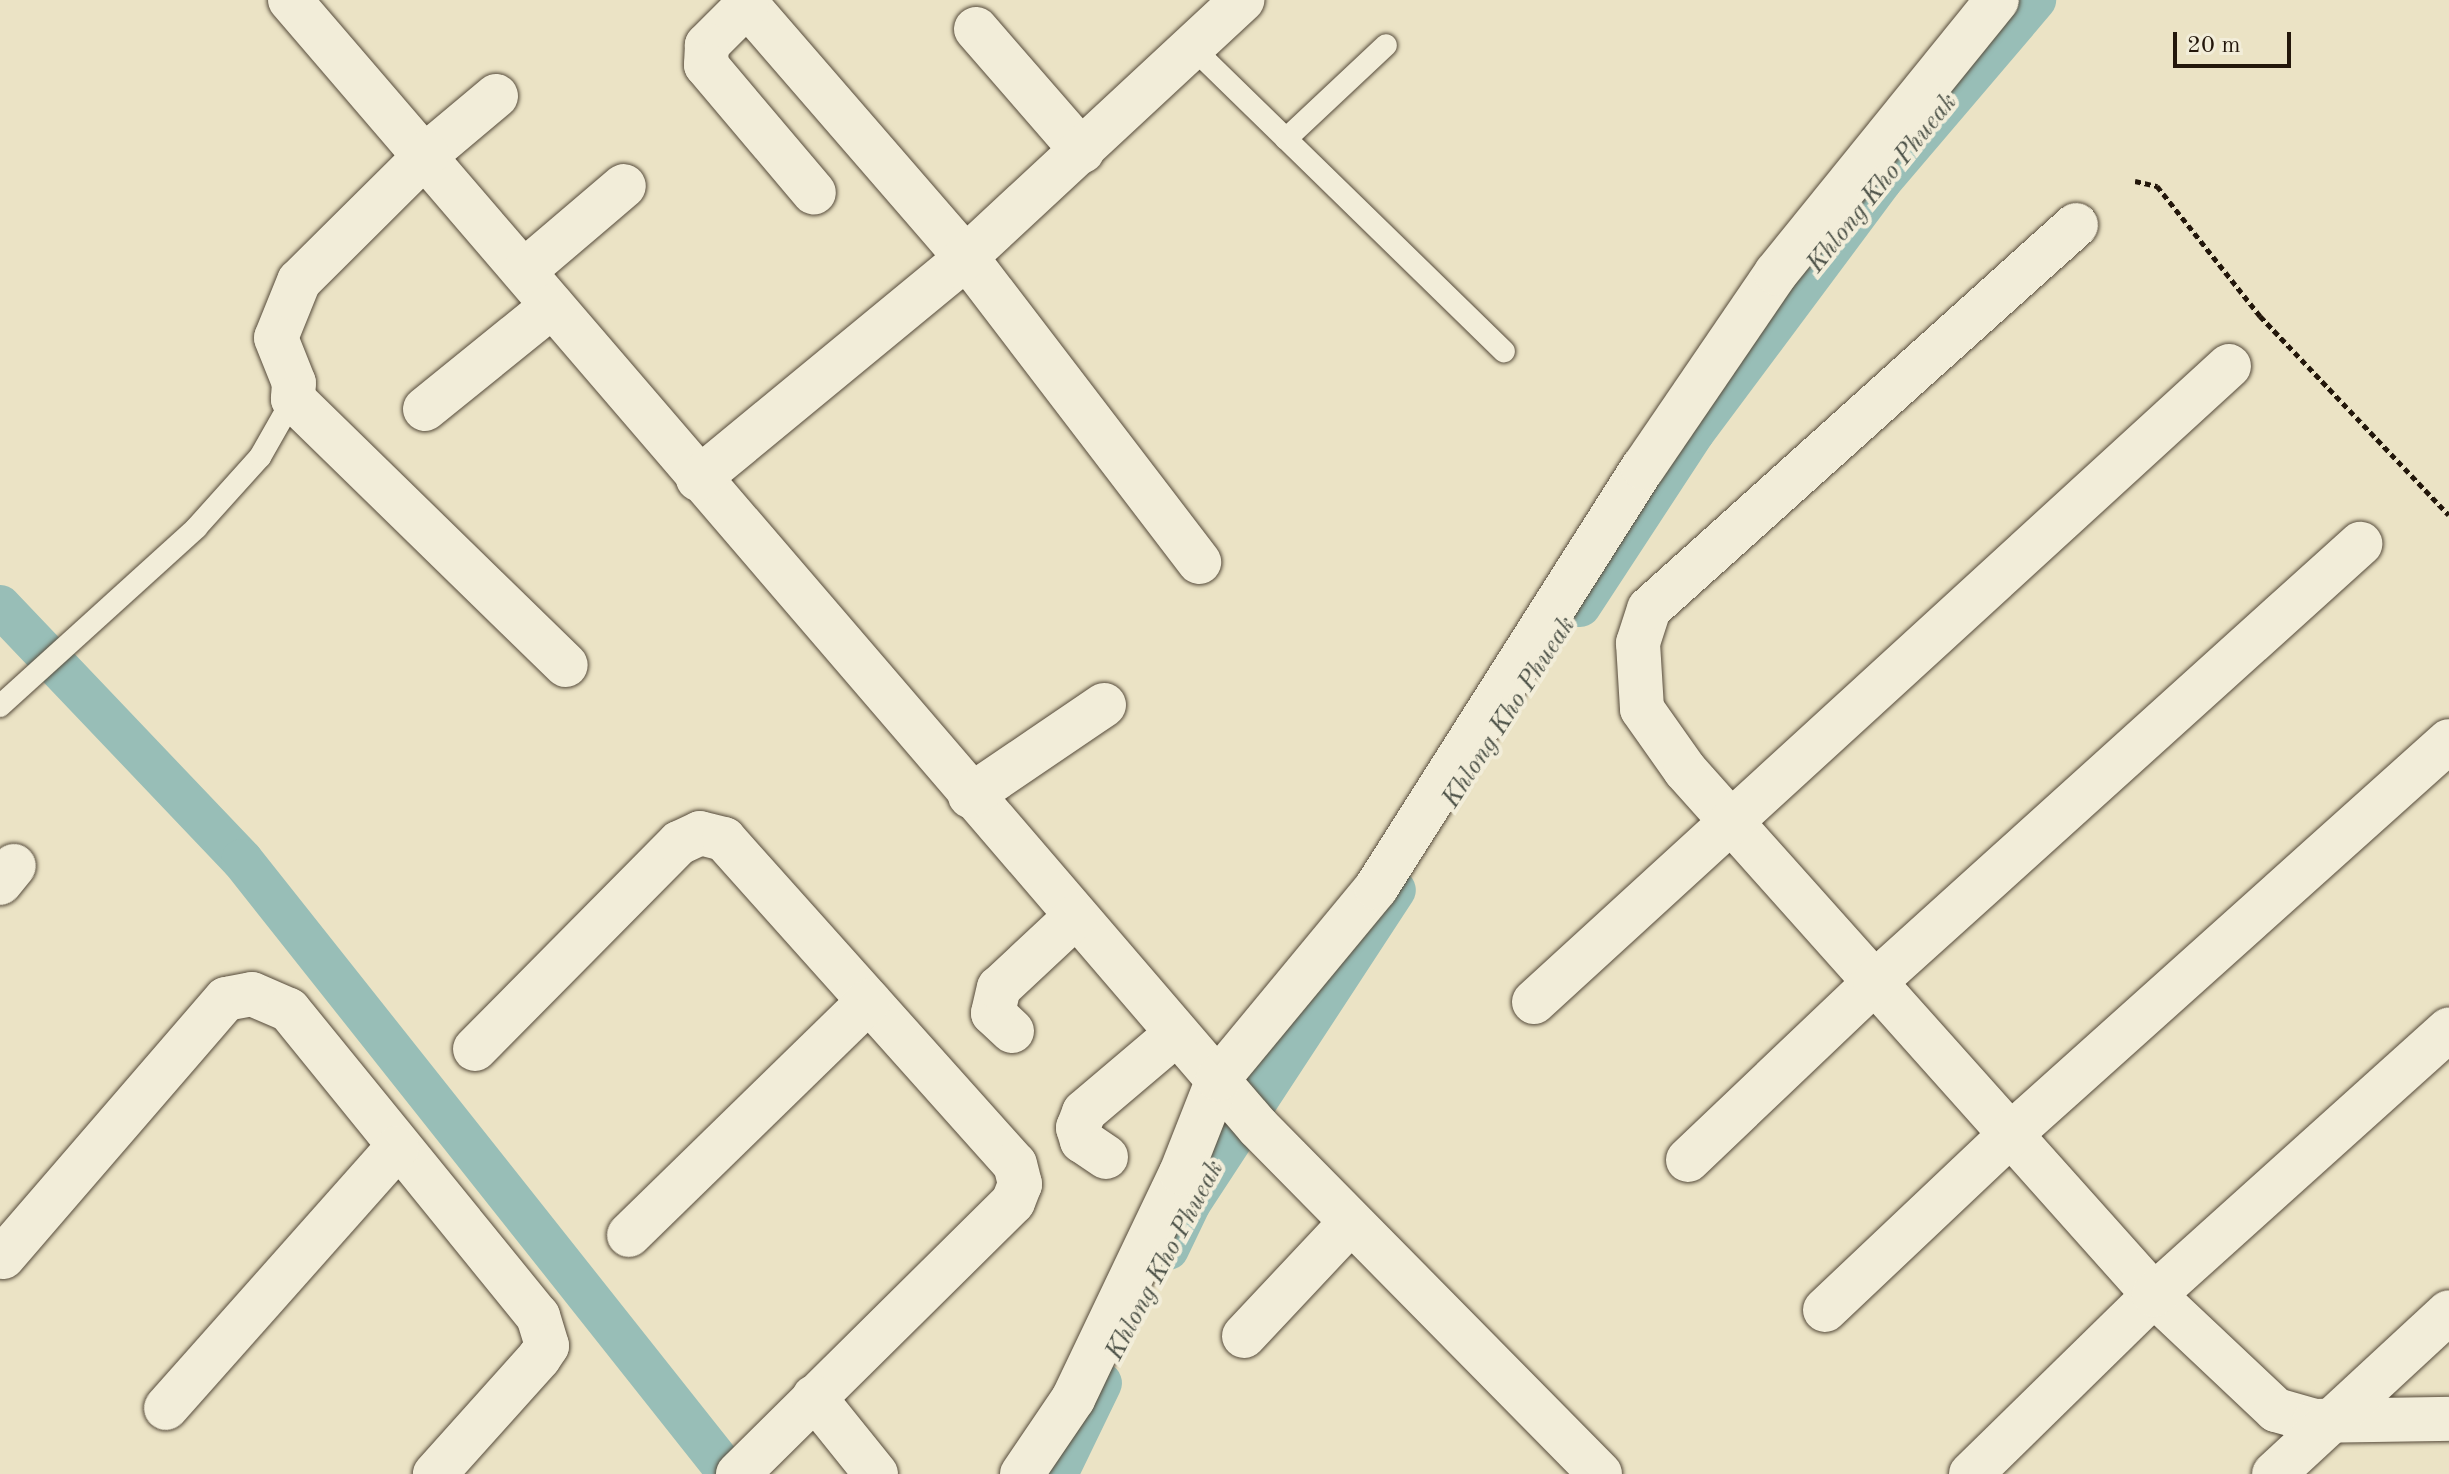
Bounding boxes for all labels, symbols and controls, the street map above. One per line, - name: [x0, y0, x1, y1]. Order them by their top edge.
- scale bar: [2177, 16, 2295, 66]
- text: 20 m: [2187, 34, 2241, 58]
- water label: Khlong Kho Phueak: [1801, 88, 1965, 280]
- water label: Khlong Kho Phueak: [1436, 611, 1584, 815]
- water label: Khlong Kho Phueak: [1100, 1156, 1232, 1366]

